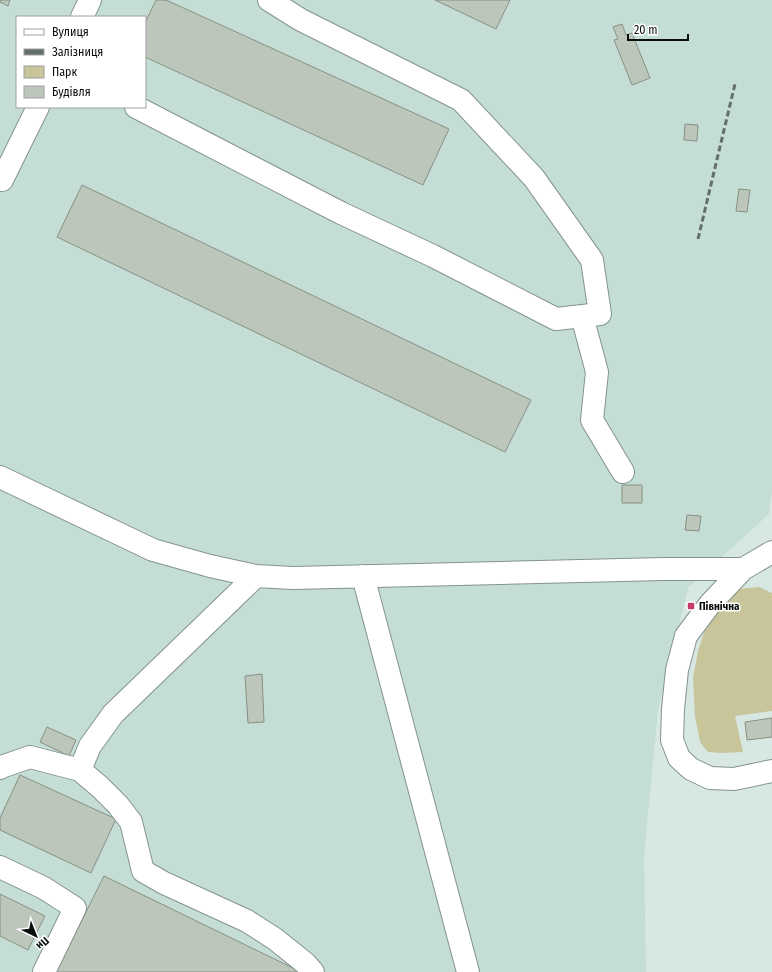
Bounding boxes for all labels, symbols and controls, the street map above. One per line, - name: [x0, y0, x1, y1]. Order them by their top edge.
- legend: [16, 16, 146, 108]
- scale bar: [628, 16, 688, 42]
- text: 20 m: [634, 23, 658, 37]
- text: Вулиця: [52, 25, 89, 39]
- text: Залізниця: [52, 45, 103, 59]
- text: Парк: [52, 65, 78, 79]
- text: Будівля: [52, 85, 91, 99]
- place label: Північна: [699, 600, 740, 613]
- marker: Північна: [686, 601, 696, 611]
- north arrow: [16, 916, 56, 956]
- text: Пн: [33, 934, 51, 952]

